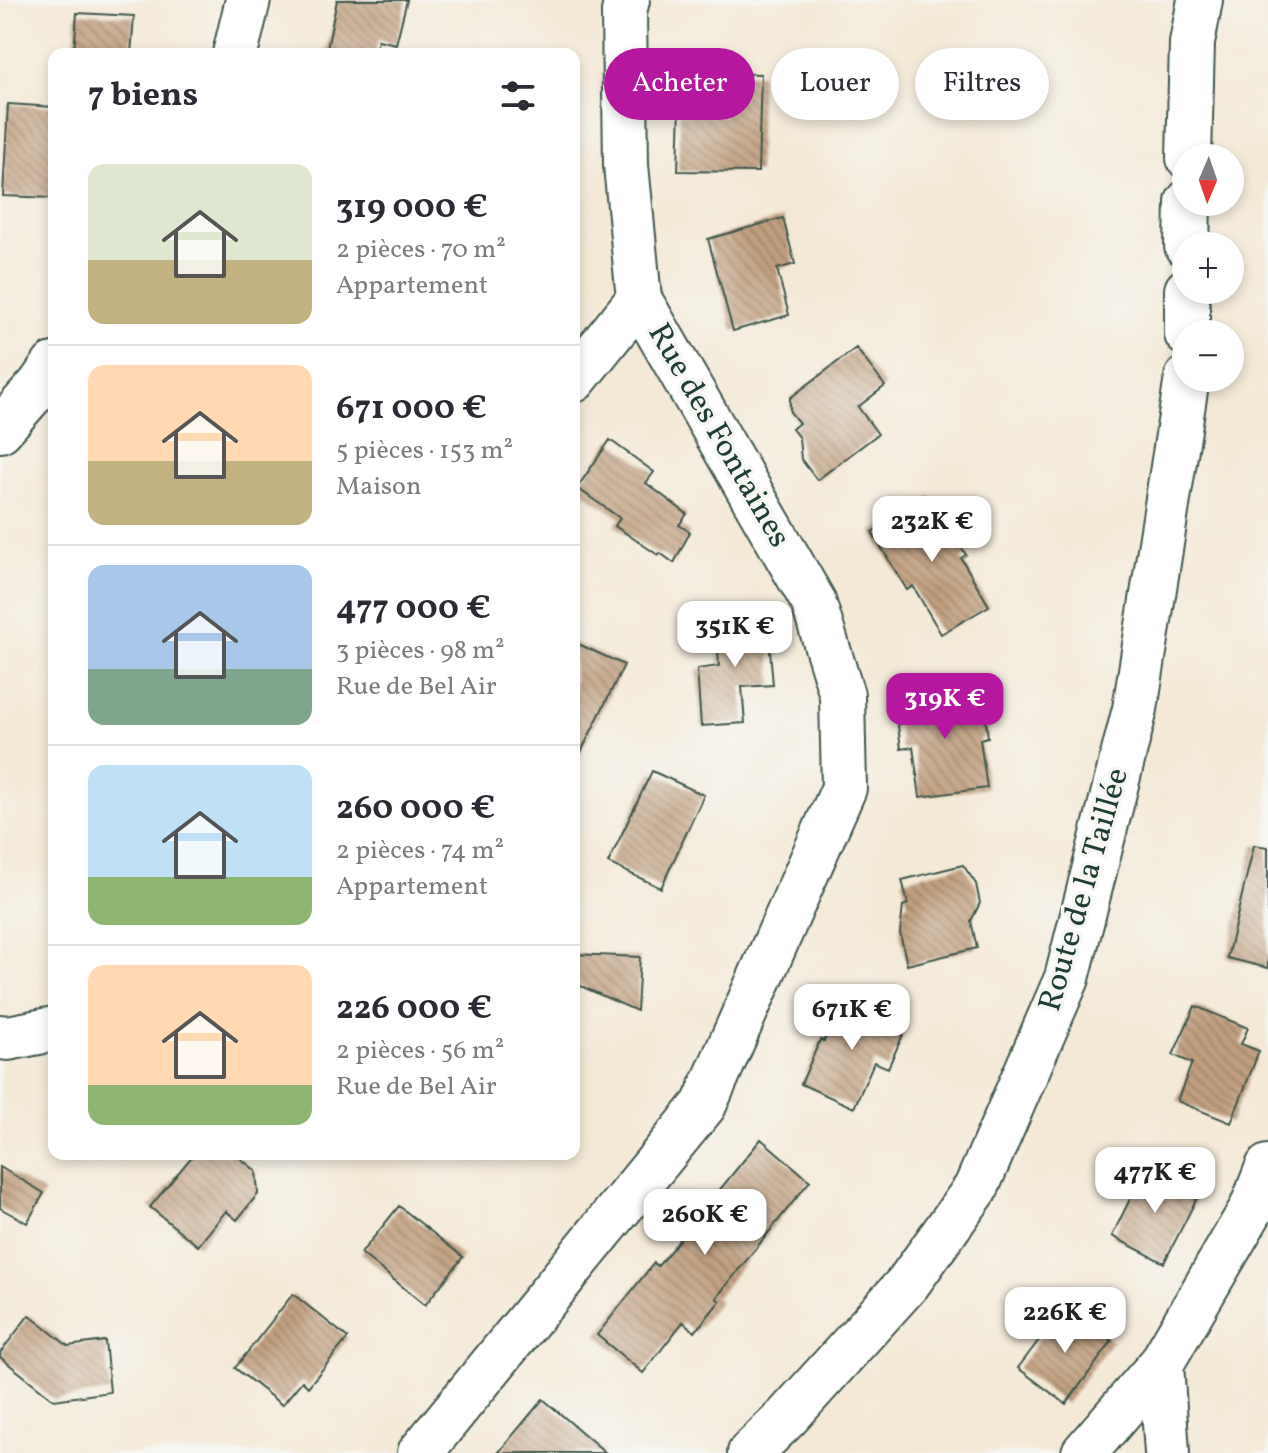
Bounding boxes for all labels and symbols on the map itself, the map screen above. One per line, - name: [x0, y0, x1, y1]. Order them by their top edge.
- north arrow: [1172, 144, 1244, 216]
- street label: Rue des Fontaines: [636, 316, 800, 556]
- pin: 232K €: [867, 496, 997, 564]
- pin: 351K €: [670, 601, 800, 669]
- pin: 319K €: [880, 673, 1010, 741]
- street label: Route de la Taillée: [1029, 763, 1141, 1017]
- pin: 671K €: [787, 984, 917, 1052]
- pin: 477K €: [1090, 1147, 1220, 1215]
- pin: 260K €: [640, 1189, 770, 1257]
- pin: 226K €: [1000, 1287, 1130, 1355]

